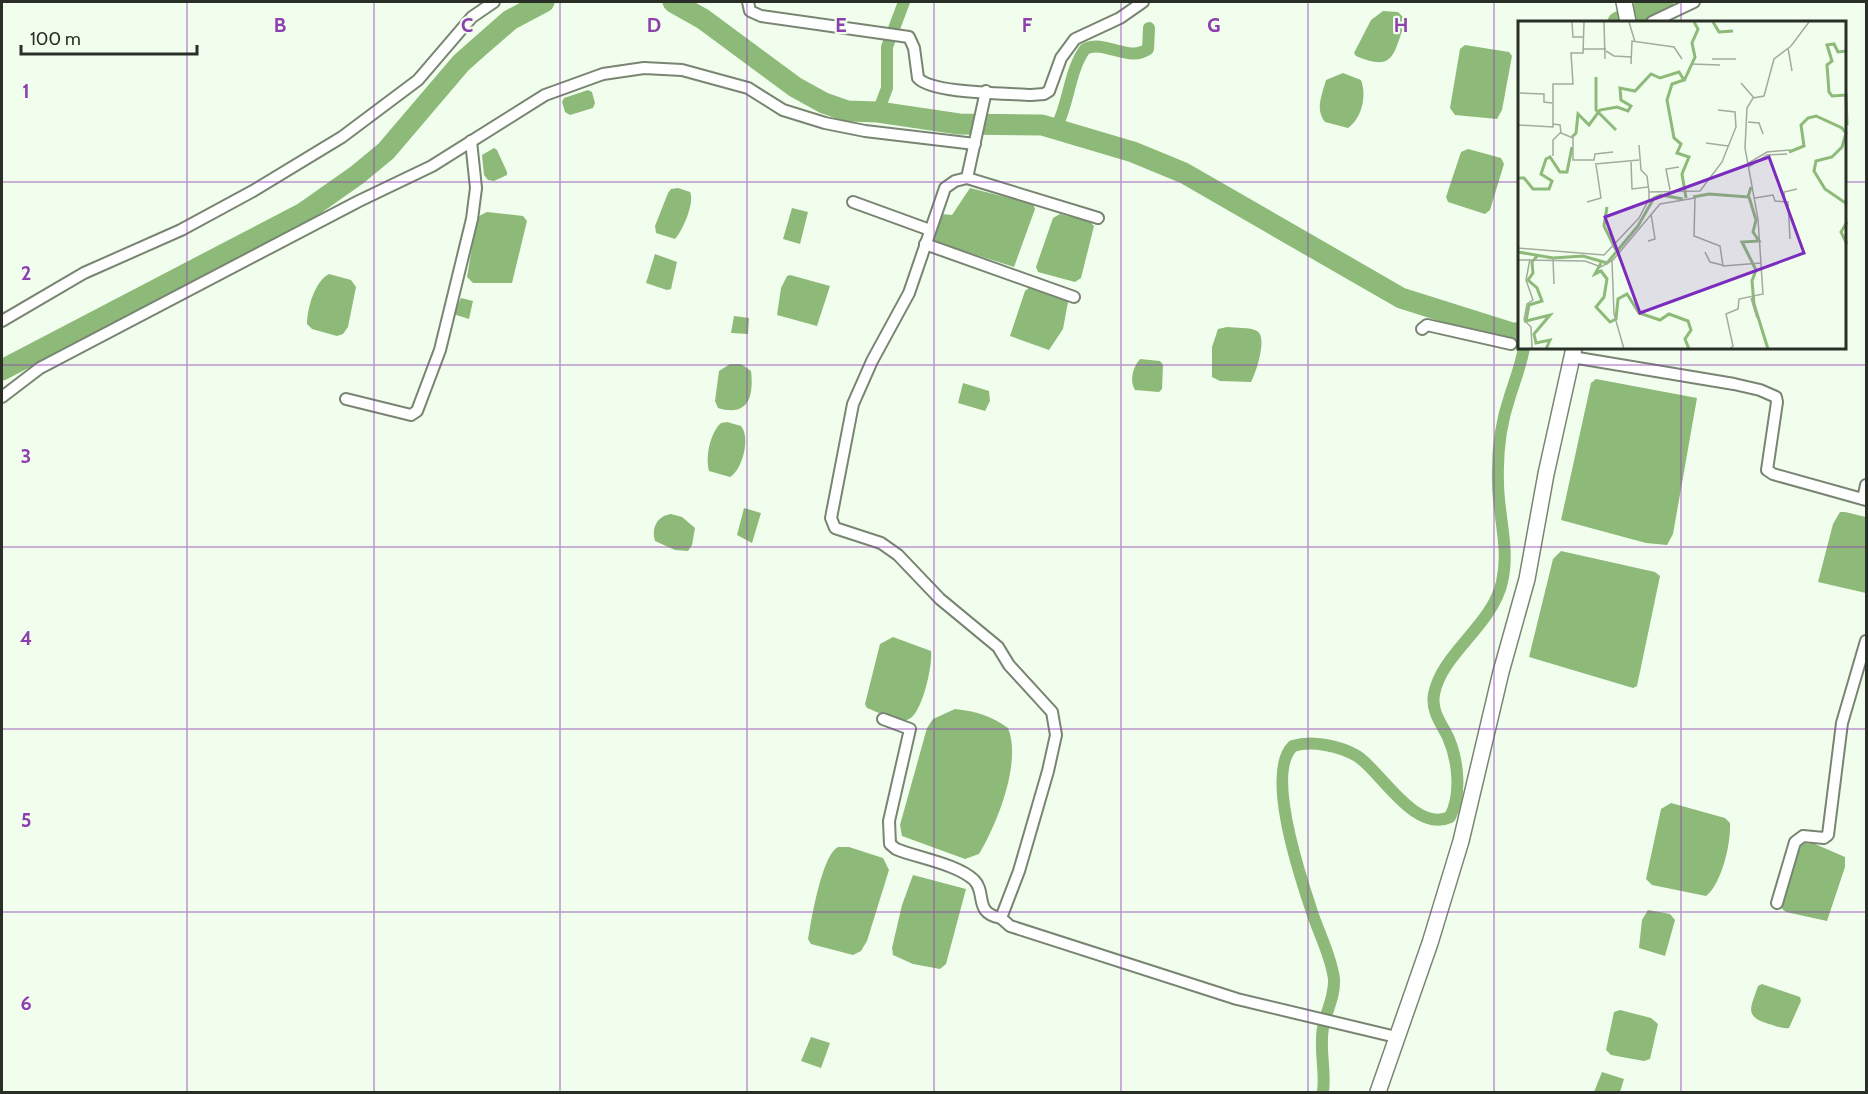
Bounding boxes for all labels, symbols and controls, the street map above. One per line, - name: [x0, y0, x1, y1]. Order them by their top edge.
- text: B: [274, 13, 286, 37]
- text: C: [461, 13, 473, 37]
- text: D: [647, 13, 661, 37]
- text: E: [835, 13, 847, 37]
- text: F: [1022, 13, 1033, 37]
- text: G: [1207, 13, 1221, 37]
- text: H: [1394, 13, 1408, 37]
- scale bar: [21, 18, 196, 56]
- inset map: [1518, 21, 1847, 350]
- text: 100 m: [30, 28, 81, 50]
- text: 1: [22, 79, 30, 103]
- text: 2: [21, 261, 31, 285]
- text: 3: [21, 444, 31, 468]
- text: 4: [20, 626, 32, 650]
- text: 5: [21, 808, 31, 832]
- text: 6: [20, 991, 32, 1015]

